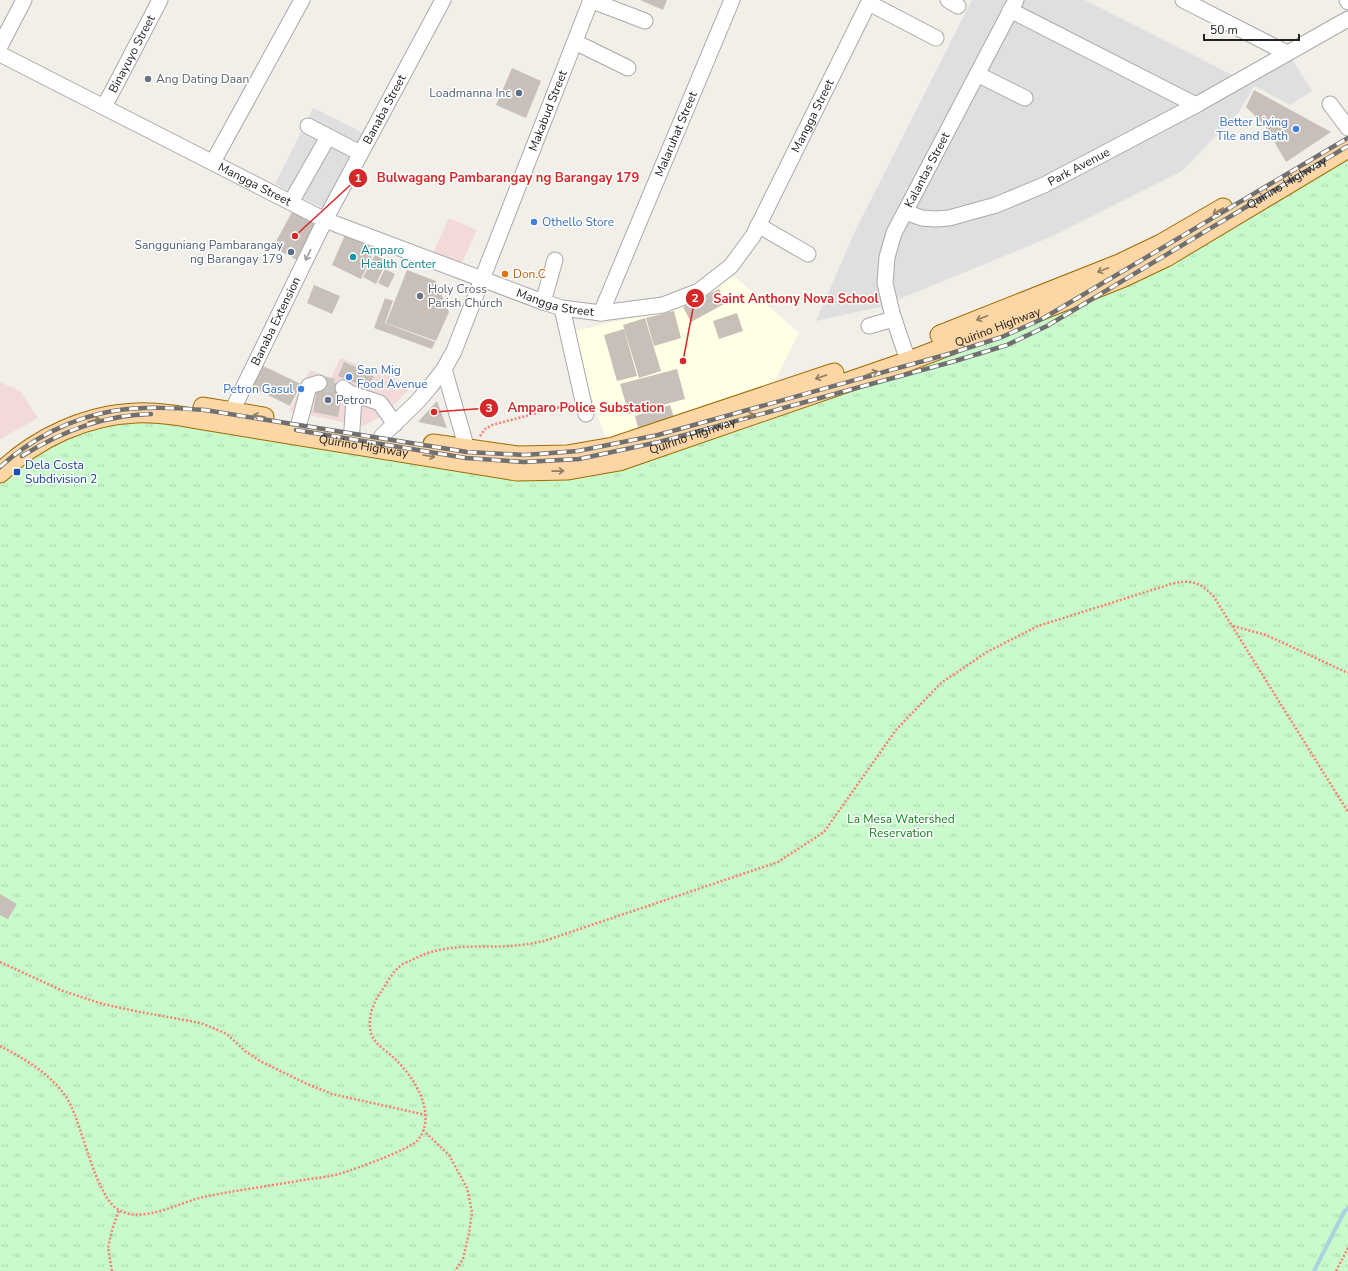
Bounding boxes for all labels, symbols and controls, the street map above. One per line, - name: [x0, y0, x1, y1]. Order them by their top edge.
- street label: Binayuyo Street: [105, 11, 159, 95]
- scale bar: [1204, 16, 1299, 42]
- text: 50 m: [1210, 22, 1238, 38]
- street label: Makabud Street: [525, 67, 571, 154]
- place label: Ang Dating Daan: [156, 71, 249, 87]
- street label: Banaba Street: [359, 71, 410, 147]
- marker: Ang Dating Daan: [143, 74, 153, 84]
- street label: Mangga Street: [788, 76, 838, 155]
- place label: Loadmanna Inc: [429, 85, 511, 101]
- marker: Loadmanna Inc: [514, 88, 524, 98]
- street label: Malaruhat Street: [651, 88, 701, 179]
- place label: Better Living Tile and Bath: [1216, 114, 1288, 144]
- marker: Better Living Tile and Bath: [1291, 124, 1301, 134]
- street label: Kalantas Street: [901, 129, 954, 210]
- street label: Park Avenue: [1045, 144, 1112, 190]
- street label: Quirino Highway: [1244, 152, 1330, 213]
- street label: Mangga Street: [216, 159, 295, 210]
- callout: Bulwagang Pambarangay ng Barangay 179: [348, 165, 647, 190]
- text: Bulwagang Pambarangay ng Barangay 179: [377, 169, 639, 187]
- text: 1: [354, 170, 362, 186]
- one-way arrow: [1212, 207, 1224, 215]
- place label: Othello Store: [542, 214, 614, 230]
- marker: Othello Store: [529, 217, 539, 227]
- place label: Sangguniang Pambarangay ng Barangay 179: [135, 237, 284, 267]
- place label: Amparo Health Center: [361, 242, 437, 272]
- marker: Sangguniang Pambarangay ng Barangay 179: [286, 247, 296, 257]
- one-way arrow: [304, 248, 312, 260]
- marker: Amparo Health Center: [348, 252, 358, 262]
- place label: Don.C: [513, 266, 546, 282]
- one-way arrow: [1097, 267, 1109, 275]
- marker: Don.C: [500, 269, 510, 279]
- street label: Banaba Extension: [247, 274, 304, 368]
- place label: Holy Cross Parish Church: [428, 281, 503, 311]
- street label: Mangga Street: [514, 285, 596, 320]
- callout: Saint Anthony Nova School: [685, 286, 887, 311]
- text: 2: [691, 290, 699, 306]
- text: Saint Anthony Nova School: [713, 290, 880, 308]
- marker: Holy Cross Parish Church: [415, 291, 425, 301]
- street label: Quirino Highway: [952, 303, 1044, 351]
- one-way arrow: [977, 315, 989, 323]
- place label: San Mig Food Avenue: [357, 362, 428, 392]
- one-way arrow: [866, 369, 878, 377]
- marker: San Mig Food Avenue: [344, 372, 354, 382]
- one-way arrow: [815, 374, 827, 382]
- place label: Petron Gasul: [223, 381, 293, 397]
- marker: Petron Gasul: [296, 384, 306, 394]
- place label: Petron: [336, 392, 372, 408]
- marker: Petron: [323, 395, 333, 405]
- callout: Amparo Police Substation: [479, 395, 672, 420]
- text: Amparo Police Substation: [508, 399, 664, 417]
- text: 3: [485, 400, 493, 416]
- one-way arrow: [253, 412, 266, 420]
- one-way arrow: [743, 412, 756, 419]
- street label: Quirino Highway: [647, 413, 739, 458]
- one-way arrow: [87, 416, 100, 423]
- street label: Quirino Highway: [318, 431, 410, 461]
- one-way arrow: [422, 452, 435, 460]
- place label: Dela Costa Subdivision 2: [25, 457, 97, 487]
- marker: Dela Costa Subdivision 2: [12, 467, 22, 477]
- one-way arrow: [551, 467, 564, 474]
- park label: La Mesa Watershed Reservation: [847, 811, 955, 841]

